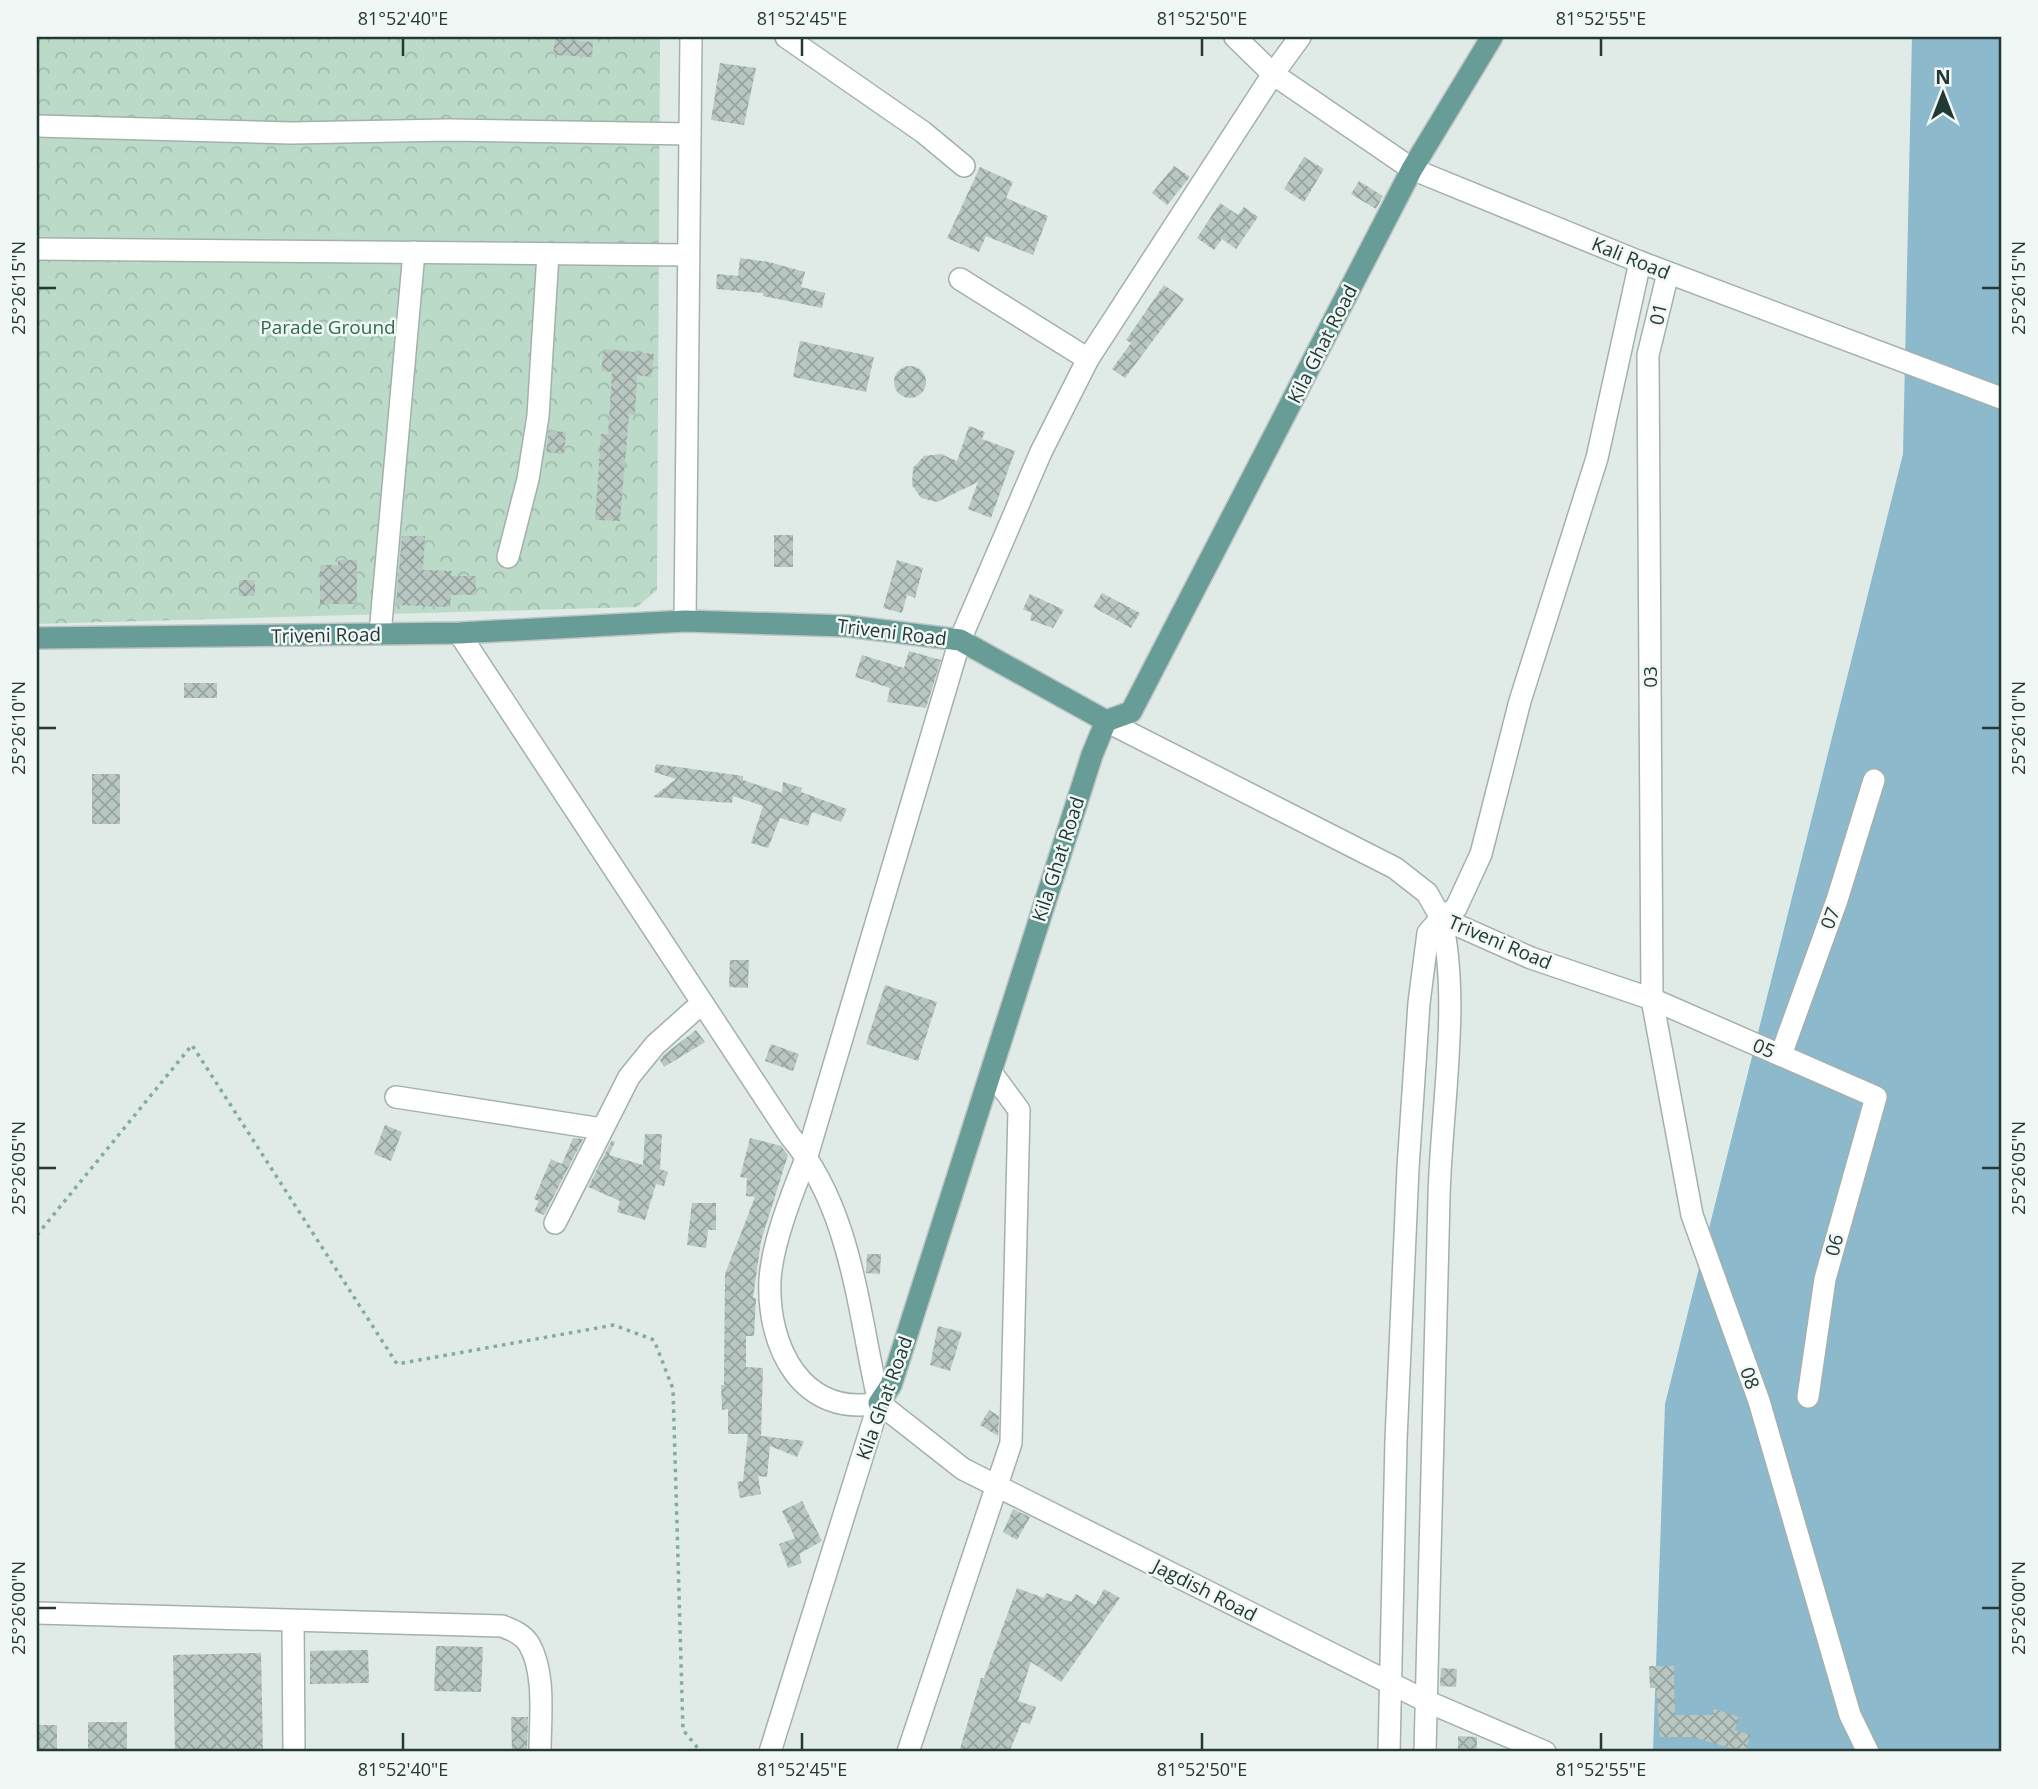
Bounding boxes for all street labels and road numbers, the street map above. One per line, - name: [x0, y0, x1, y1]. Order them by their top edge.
- street label: Kali Road: [1588, 231, 1674, 285]
- street label: Kila Ghat Road: [1281, 280, 1363, 408]
- street label: 01: [1643, 300, 1673, 328]
- street label: Triveni Road: [836, 612, 948, 652]
- street label: Triveni Road: [271, 621, 381, 649]
- street label: 03: [1637, 666, 1663, 688]
- street label: Kila Ghat Road: [1026, 793, 1090, 925]
- street label: 07: [1814, 903, 1846, 933]
- street label: Triveni Road: [1444, 909, 1556, 975]
- street label: 05: [1749, 1032, 1779, 1064]
- street label: 06: [1819, 1231, 1849, 1259]
- street label: Kila Ghat Road: [850, 1333, 918, 1463]
- street label: 08: [1734, 1363, 1766, 1393]
- street label: Jagdish Road: [1147, 1552, 1261, 1627]

